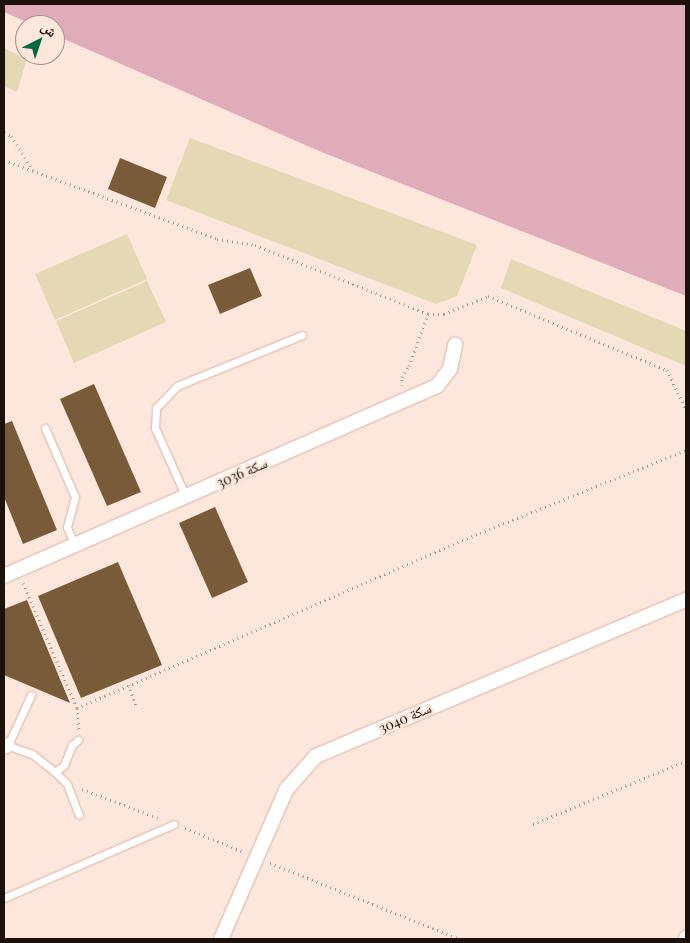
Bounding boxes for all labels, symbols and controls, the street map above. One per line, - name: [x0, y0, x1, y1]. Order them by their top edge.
- north arrow: [15, 15, 65, 65]
- text: ش: [38, 17, 61, 41]
- street label: سكة 3036: [214, 454, 270, 492]
- street label: سكة 3040: [376, 699, 434, 737]

